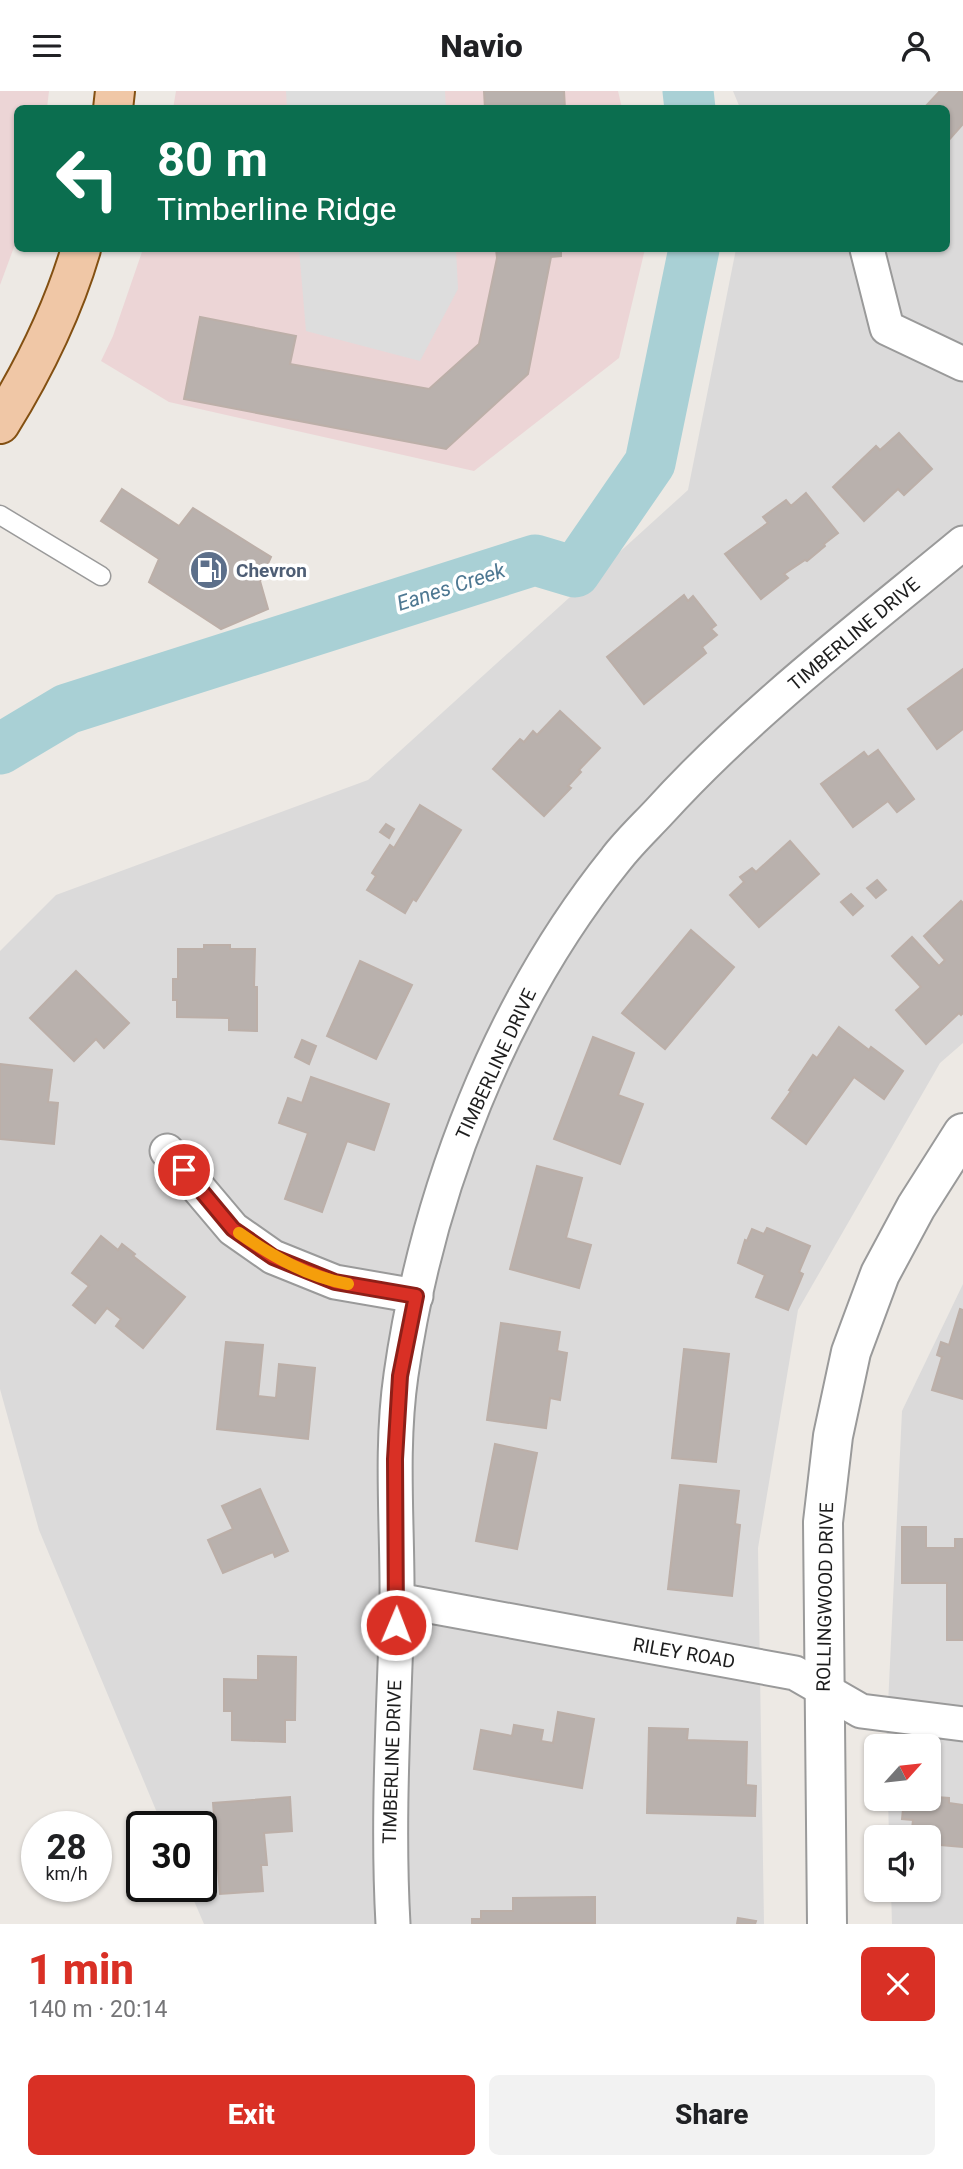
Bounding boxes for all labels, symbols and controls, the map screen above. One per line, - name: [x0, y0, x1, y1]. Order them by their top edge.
- icon: menu: [28, 27, 66, 65]
- text: Navio: [440, 27, 523, 65]
- icon: person: [897, 27, 935, 65]
- text: 80 m: [157, 131, 268, 188]
- icon: left: [42, 133, 133, 224]
- text: Timberline Ridge: [157, 190, 396, 228]
- fuel station icon: Chevron: [188, 549, 230, 591]
- water label: Eanes Creek: [394, 558, 509, 616]
- place label: Chevron: [236, 559, 307, 582]
- street label: TIMBERLINE DRIVE: [784, 572, 924, 696]
- street label: TIMBERLINE DRIVE: [451, 985, 541, 1143]
- pin: [154, 1140, 214, 1200]
- icon: arrive: [165, 1151, 203, 1189]
- street label: ROLLINGWOOD DRIVE: [812, 1502, 838, 1692]
- position arrow: [359, 1588, 433, 1662]
- street label: RILEY ROAD: [631, 1633, 737, 1673]
- street label: TIMBERLINE DRIVE: [378, 1679, 406, 1844]
- north arrow: [864, 1734, 942, 1811]
- map controls: [864, 1734, 941, 1902]
- speed limit sign: 30: [126, 1811, 217, 1902]
- button: sound: [864, 1825, 941, 1902]
- text: 28: [46, 1827, 87, 1868]
- text: km/h: [45, 1863, 88, 1884]
- text: 1 min: [28, 1945, 134, 1994]
- button: close: [861, 1947, 935, 2021]
- text: 140 m · 20:14: [28, 1996, 167, 2023]
- button: Exit: [28, 2075, 475, 2155]
- button: Share: [489, 2075, 935, 2155]

